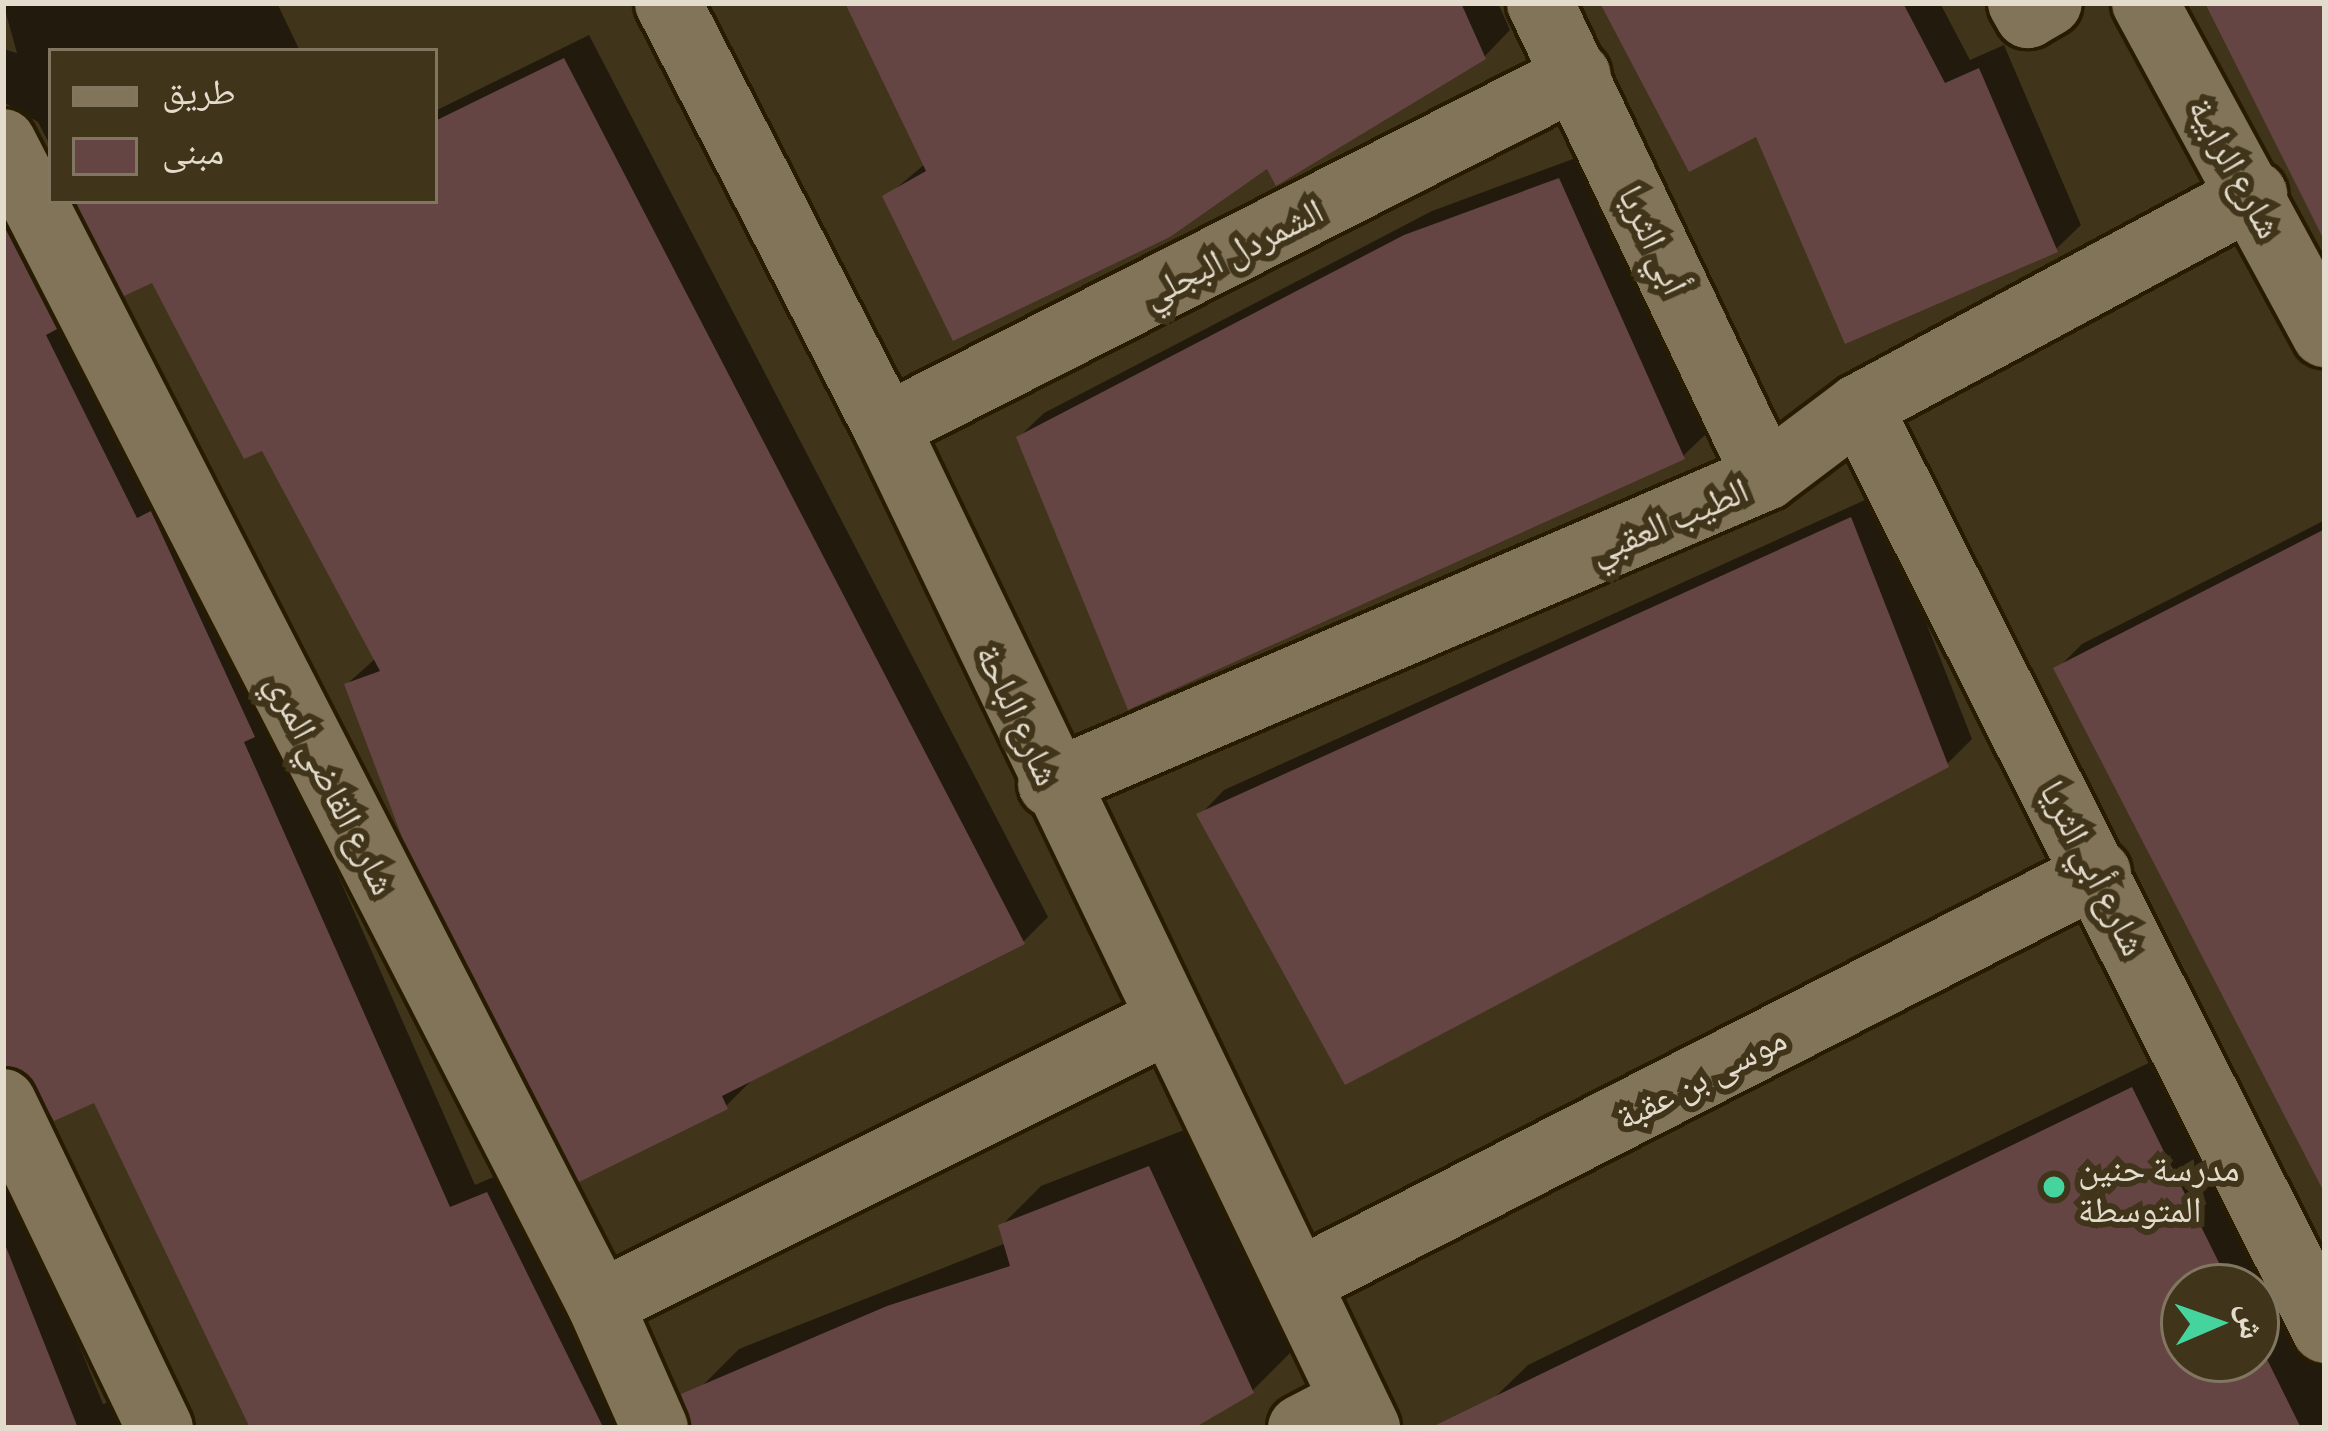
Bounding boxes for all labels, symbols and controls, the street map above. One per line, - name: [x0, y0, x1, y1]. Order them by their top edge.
- legend: [48, 48, 438, 204]
- text: طريق: [162, 67, 236, 111]
- street label: شارع الرابية: [2181, 89, 2293, 245]
- text: مبنى: [162, 127, 224, 171]
- street label: أبي الثريا: [1611, 178, 1699, 300]
- street label: الشمردل البجلي: [1134, 187, 1330, 315]
- street label: الطيب العقبي: [1582, 466, 1754, 572]
- street label: شارع الباحة: [969, 637, 1071, 791]
- street label: شارع القاضي المري: [259, 665, 407, 901]
- street label: شارع أبي الثريا: [2032, 772, 2158, 962]
- street label: موسى بن عقبة: [1608, 1015, 1792, 1137]
- place label: مدرسة حنين المتوسطة: [2078, 1144, 2240, 1229]
- marker: مدرسة حنين المتوسطة: [2041, 1174, 2067, 1200]
- north arrow: [2160, 1263, 2280, 1383]
- text: ش: [2232, 1304, 2275, 1340]

